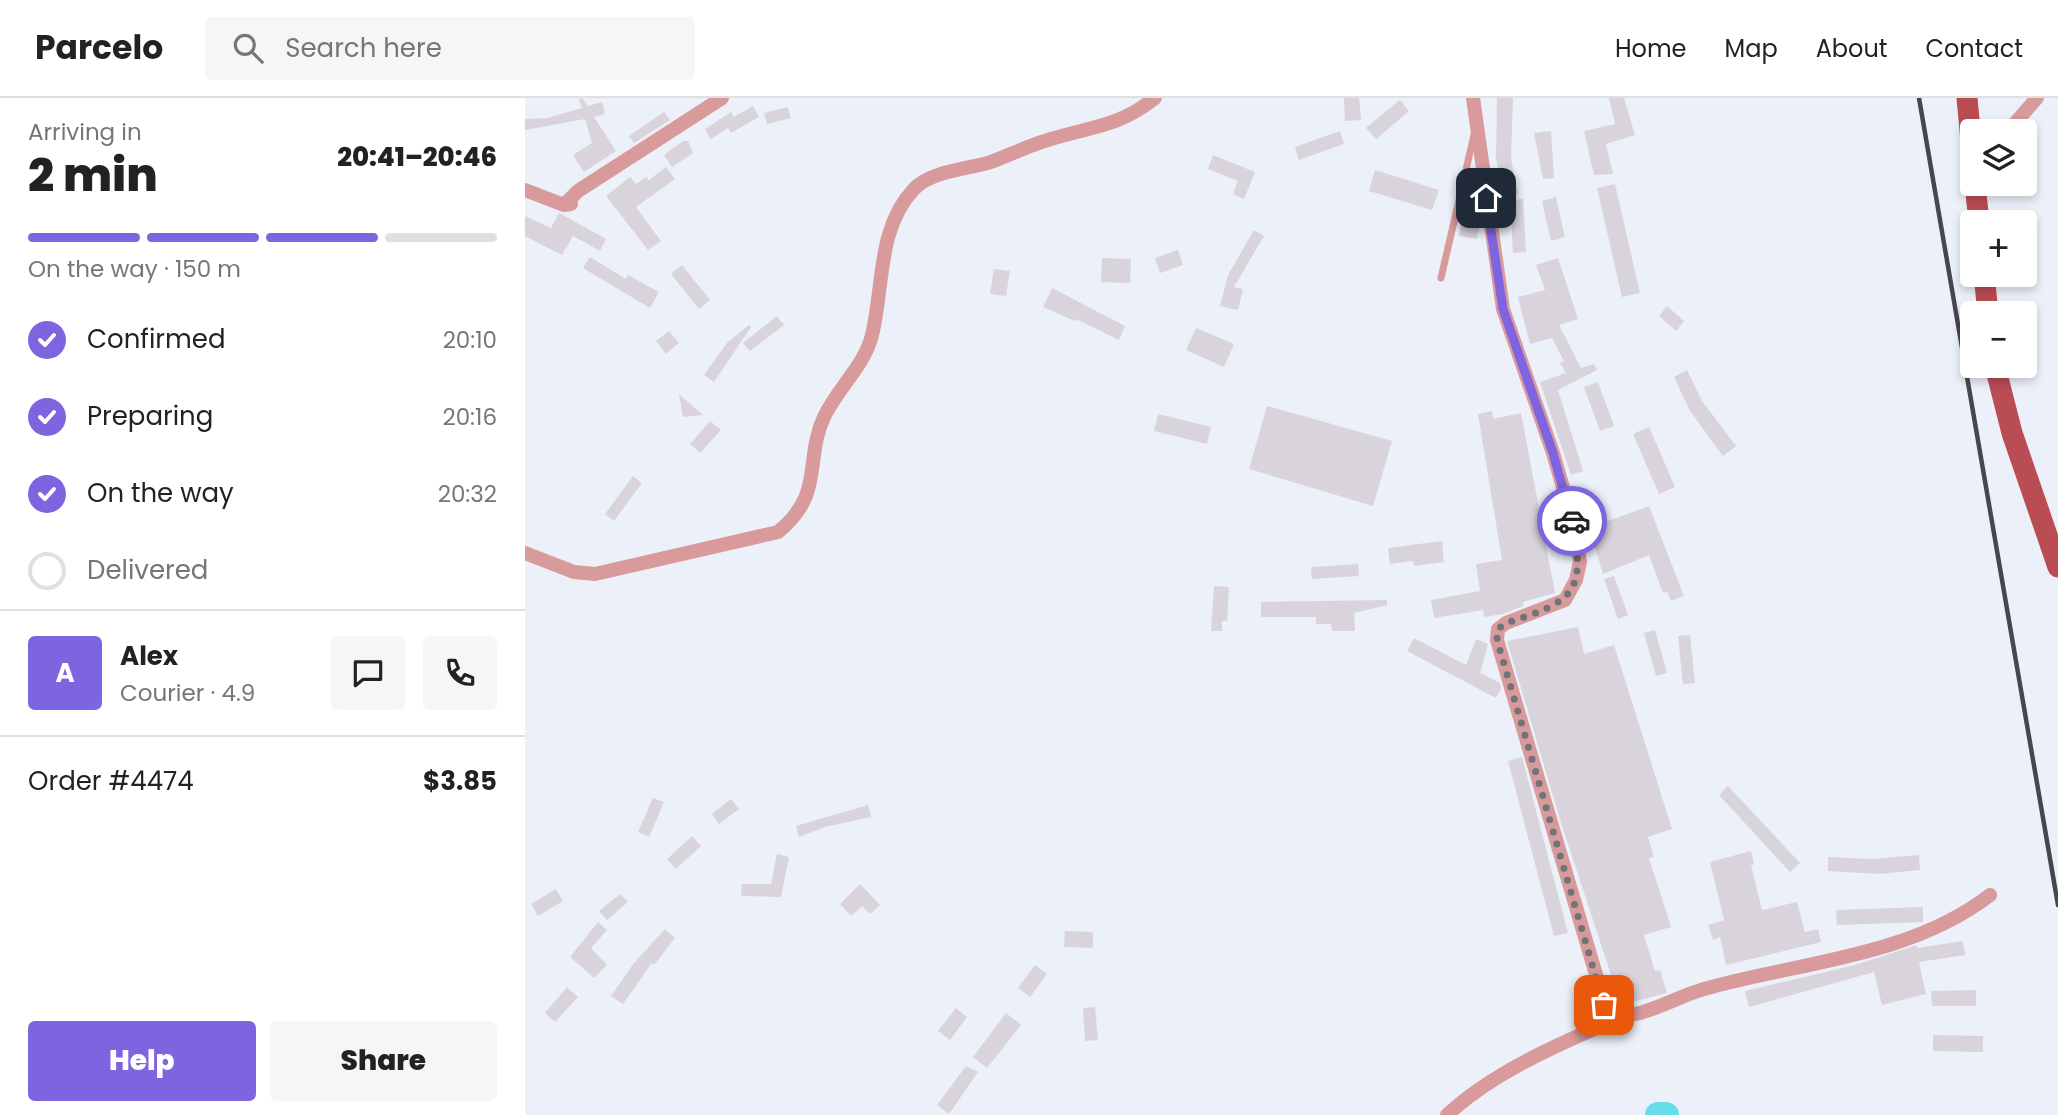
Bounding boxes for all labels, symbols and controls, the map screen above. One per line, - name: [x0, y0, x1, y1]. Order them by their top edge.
- search box: [205, 17, 695, 80]
- text: Parcelo: [35, 24, 163, 71]
- icon: search: [229, 29, 267, 67]
- text: Search here: [285, 30, 442, 66]
- text: Home: [1615, 32, 1687, 65]
- text: Map: [1725, 32, 1778, 65]
- text: About: [1816, 32, 1887, 65]
- text: Contact: [1925, 32, 2023, 65]
- text: Arriving in: [28, 116, 142, 148]
- map controls: [1960, 119, 2037, 378]
- button: layers: [1960, 119, 2037, 196]
- text: 20:41–20:46: [337, 139, 497, 175]
- text: 2 min: [28, 143, 158, 207]
- pin: [1456, 168, 1516, 228]
- icon: home: [1467, 179, 1505, 217]
- button: +: [1960, 210, 2037, 287]
- text: On the way · 150 m: [28, 253, 241, 285]
- button: −: [1960, 301, 2037, 378]
- icon: check: [28, 321, 66, 359]
- text: Confirmed: [87, 321, 225, 357]
- text: 20:10: [443, 324, 497, 356]
- icon: check: [28, 398, 66, 436]
- text: Preparing: [87, 398, 213, 434]
- text: 20:16: [442, 401, 497, 433]
- icon: check: [28, 475, 66, 513]
- text: On the way: [87, 475, 234, 511]
- text: 20:32: [438, 478, 497, 510]
- courier: [1537, 486, 1607, 556]
- icon: car: [1553, 502, 1591, 540]
- text: Delivered: [87, 552, 208, 588]
- button: chat: [331, 636, 405, 710]
- button: phone: [423, 636, 497, 710]
- text: Alex: [120, 638, 178, 674]
- text: A: [55, 655, 75, 691]
- text: Courier · 4.9: [120, 677, 255, 709]
- text: Order #4474: [28, 763, 194, 799]
- text: $3.85: [423, 763, 497, 799]
- pin: [1574, 975, 1634, 1035]
- icon: bag: [1585, 986, 1623, 1024]
- button: Help: [28, 1021, 256, 1101]
- button: Share: [270, 1021, 497, 1101]

